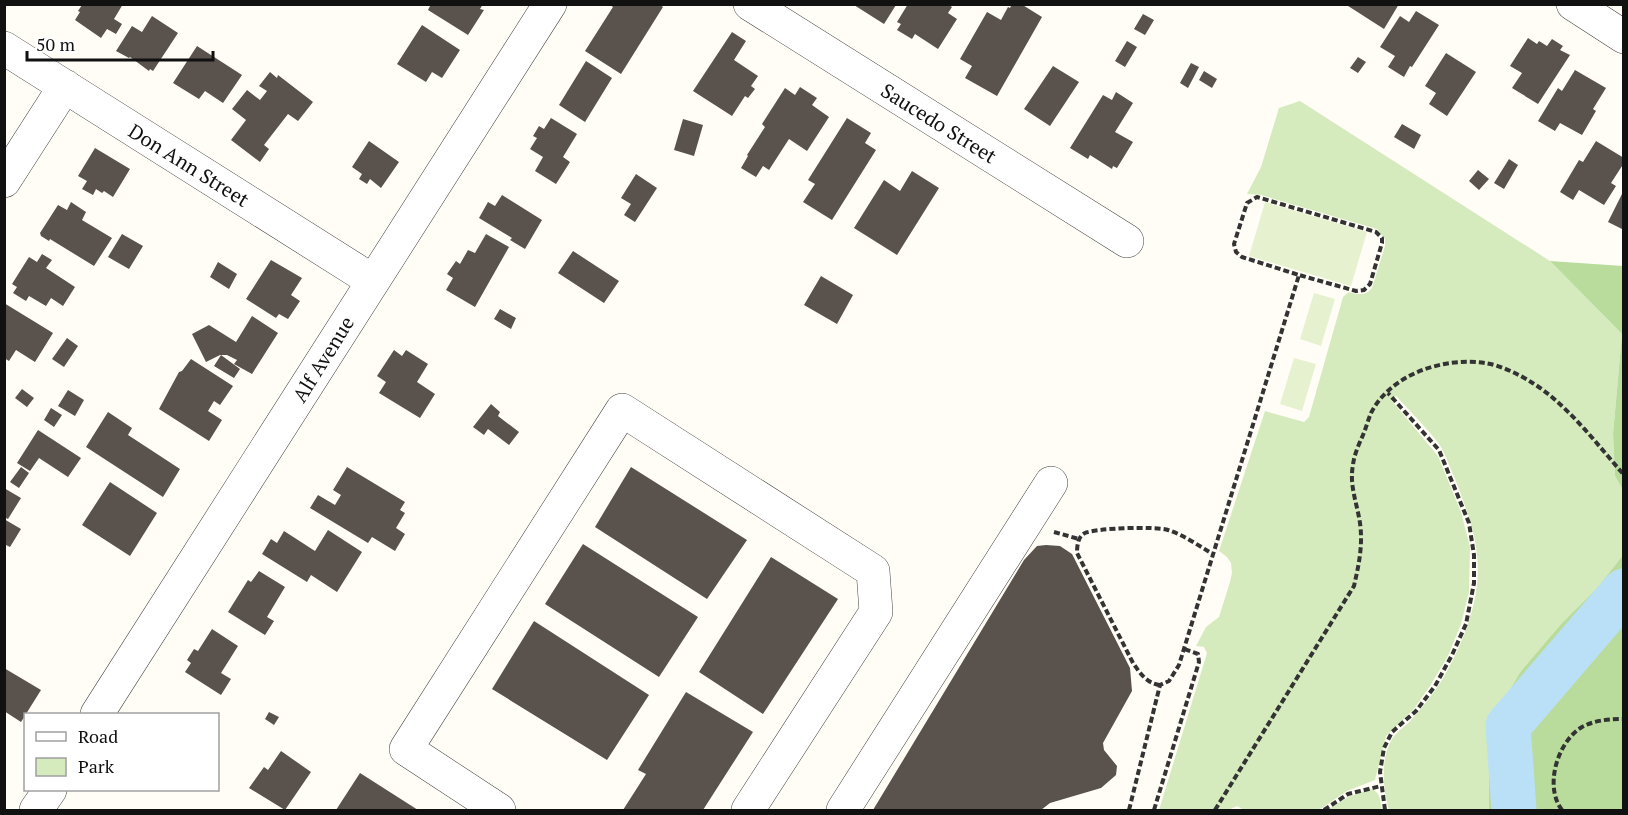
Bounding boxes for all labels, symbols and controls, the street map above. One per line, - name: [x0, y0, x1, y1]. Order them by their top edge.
- scale bar: [27, 24, 213, 62]
- text: 50 m: [36, 32, 76, 56]
- street label: Saucedo Street: [876, 77, 1002, 170]
- street label: Don Ann Street: [124, 117, 255, 213]
- street label: Alf Avenue: [286, 311, 360, 407]
- legend: [24, 713, 219, 791]
- text: Road: [78, 724, 118, 748]
- text: Park: [78, 754, 115, 778]

